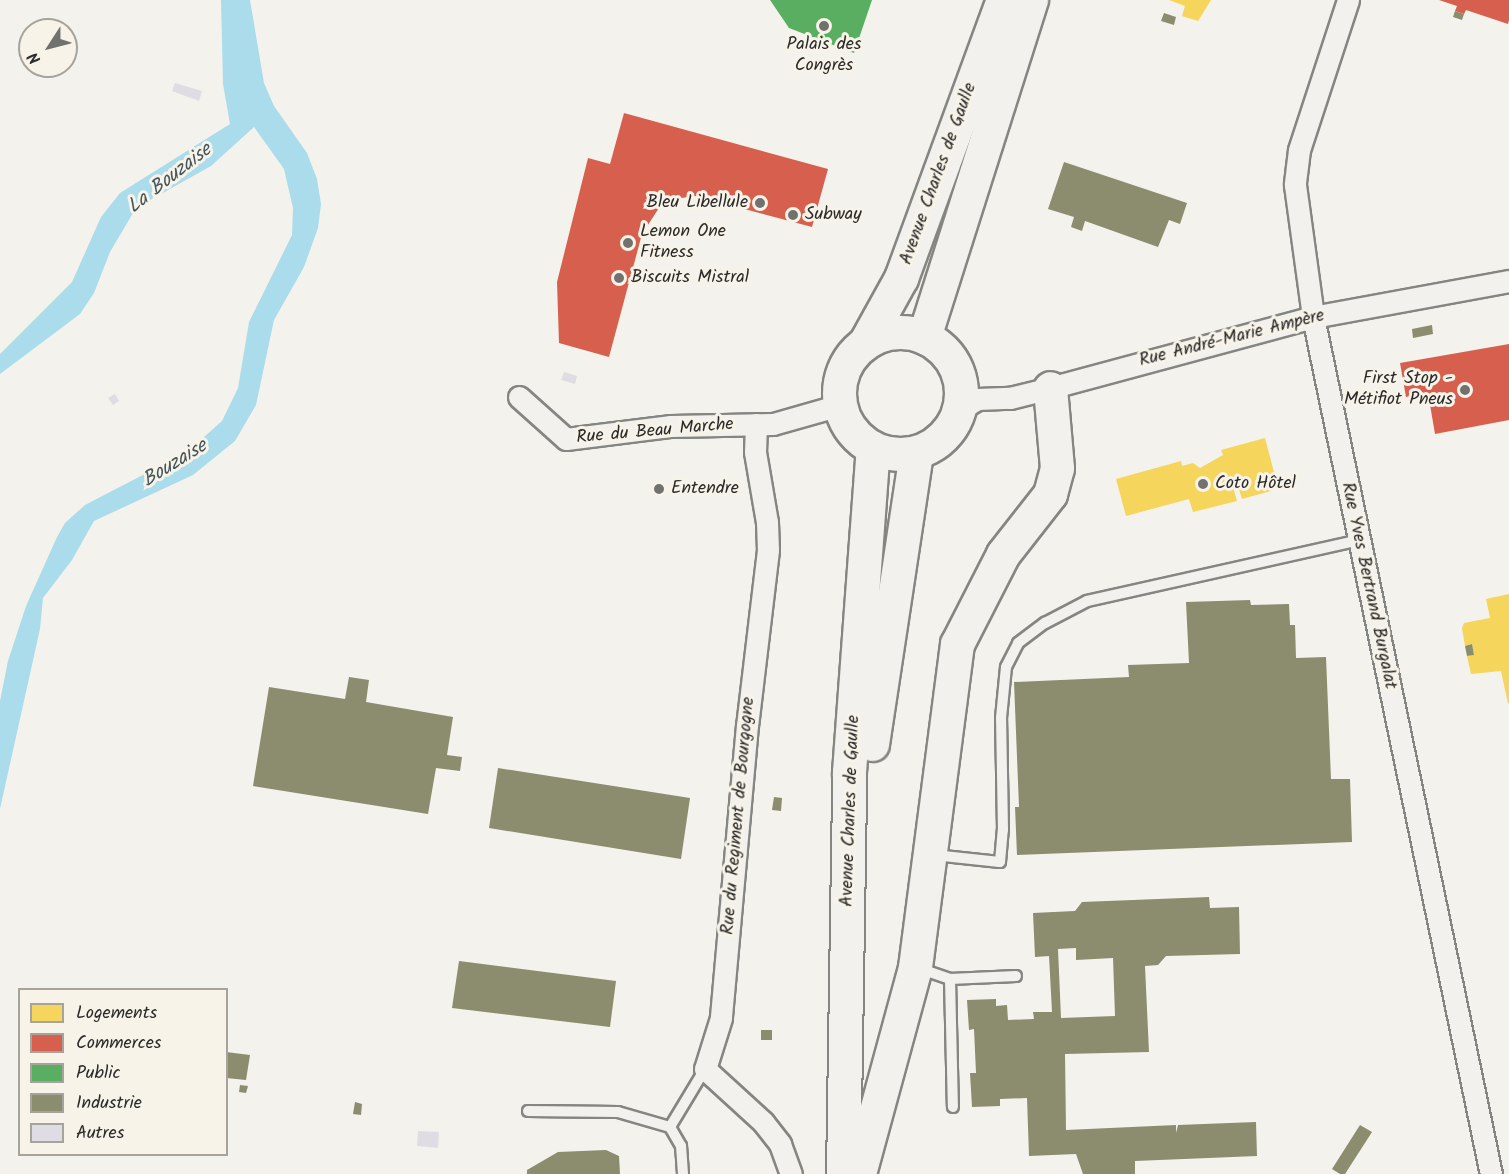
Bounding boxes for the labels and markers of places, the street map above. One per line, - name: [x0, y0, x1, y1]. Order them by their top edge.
- marker: Palais des Congrès: [817, 19, 831, 33]
- place label: Palais des Congrès: [787, 35, 861, 78]
- place label: Bleu Libellule: [646, 192, 748, 214]
- marker: Bleu Libellule: [753, 196, 767, 210]
- place label: Subway: [805, 204, 862, 226]
- marker: Subway: [786, 208, 800, 222]
- place label: Lemon One Fitness: [640, 222, 726, 264]
- marker: Lemon One Fitness: [621, 236, 635, 250]
- place label: Biscuits Mistral: [631, 267, 749, 289]
- marker: Biscuits Mistral: [612, 271, 626, 285]
- place label: First Stop - Métifiot Pneus: [1344, 369, 1453, 412]
- marker: First Stop - Métifiot Pneus: [1458, 383, 1472, 397]
- place label: Coto Hôtel: [1215, 473, 1296, 495]
- marker: Coto Hôtel: [1196, 477, 1210, 491]
- place label: Entendre: [671, 478, 739, 500]
- marker: Entendre: [652, 482, 666, 496]

